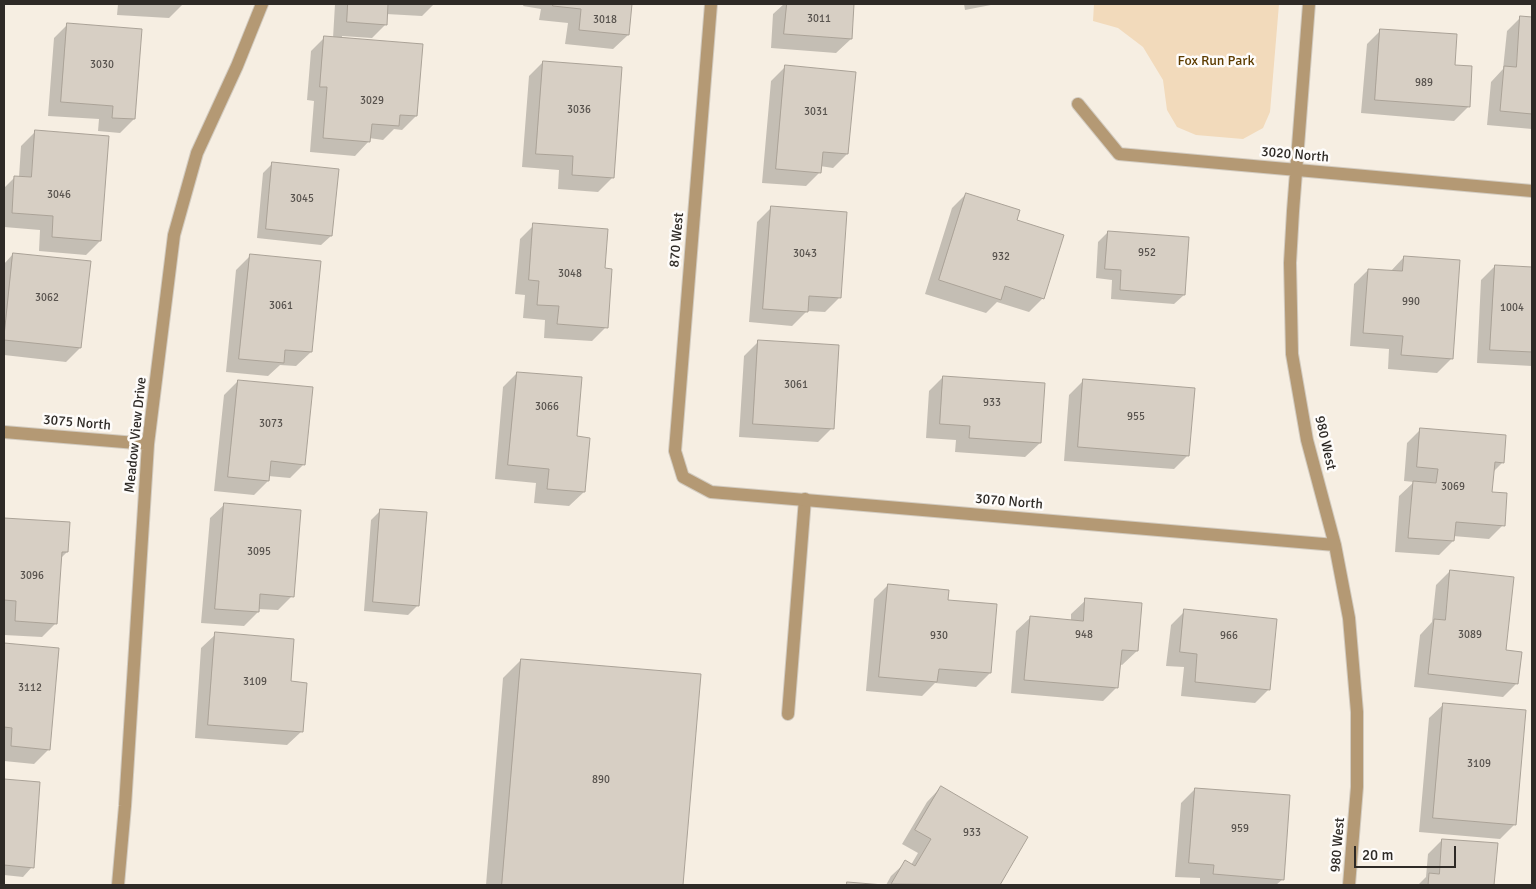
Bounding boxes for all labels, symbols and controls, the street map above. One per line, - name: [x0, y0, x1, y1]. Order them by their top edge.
- house number: 3011: [807, 12, 831, 26]
- house number: 3018: [593, 13, 617, 27]
- park label: Fox Run Park: [1178, 53, 1254, 69]
- house number: 3030: [90, 58, 114, 72]
- house number: 989: [1415, 76, 1433, 90]
- house number: 3029: [360, 94, 384, 108]
- house number: 3036: [567, 103, 591, 117]
- house number: 3031: [804, 105, 828, 119]
- street label: 3020 North: [1260, 144, 1330, 166]
- house number: 3046: [47, 188, 71, 202]
- house number: 3045: [290, 192, 314, 206]
- street label: 870 West: [666, 212, 688, 268]
- house number: 952: [1138, 246, 1156, 260]
- house number: 3043: [793, 247, 817, 261]
- house number: 932: [992, 250, 1010, 264]
- house number: 3048: [558, 267, 582, 281]
- house number: 3062: [35, 291, 59, 305]
- house number: 990: [1402, 295, 1420, 309]
- house number: 3061: [269, 299, 293, 313]
- house number: 1004: [1500, 301, 1524, 315]
- street label: Meadow View Drive: [122, 376, 150, 494]
- house number: 3061: [784, 378, 808, 392]
- house number: 933: [983, 396, 1001, 410]
- house number: 3066: [535, 400, 559, 414]
- house number: 955: [1127, 410, 1145, 424]
- street label: 3075 North: [42, 412, 112, 434]
- street label: 980 West: [1311, 414, 1339, 472]
- house number: 3073: [259, 417, 283, 431]
- house number: 3069: [1441, 480, 1465, 494]
- street label: 3070 North: [974, 491, 1044, 513]
- house number: 3095: [247, 545, 271, 559]
- house number: 3096: [20, 569, 44, 583]
- house number: 948: [1075, 628, 1093, 642]
- house number: 3089: [1458, 628, 1482, 642]
- house number: 930: [930, 629, 948, 643]
- house number: 966: [1220, 629, 1238, 643]
- house number: 3109: [243, 675, 267, 689]
- house number: 3112: [18, 681, 42, 695]
- house number: 3109: [1467, 757, 1491, 771]
- house number: 890: [592, 773, 610, 787]
- street label: 980 West: [1327, 817, 1349, 873]
- house number: 959: [1231, 822, 1249, 836]
- house number: 933: [963, 826, 981, 840]
- scale bar: [1356, 836, 1458, 868]
- text: 20 m: [1362, 846, 1393, 864]

